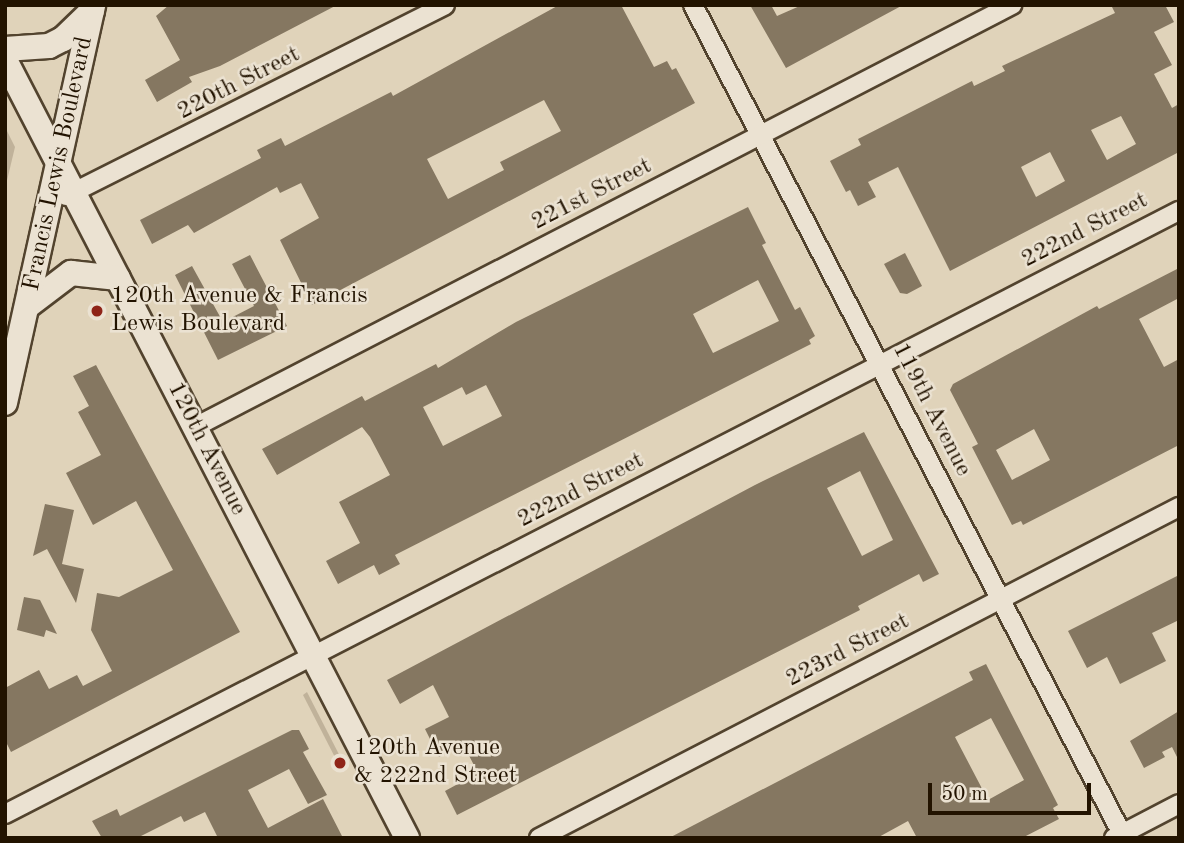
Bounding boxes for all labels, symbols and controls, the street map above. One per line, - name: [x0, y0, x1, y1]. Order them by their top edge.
- street label: Francis Lewis Boulevard: [18, 34, 100, 294]
- street label: 220th Street: [173, 41, 305, 127]
- street label: 221st Street: [527, 152, 657, 238]
- street label: 222nd Street: [1017, 187, 1153, 275]
- place label: 120th Avenue & Francis Lewis Boulevard: [111, 283, 368, 339]
- marker: 120th Avenue & Francis Lewis Boulevard: [89, 303, 105, 319]
- street label: 119th Avenue: [885, 338, 977, 482]
- street label: 120th Avenue: [160, 377, 252, 521]
- street label: 222nd Street: [513, 447, 649, 535]
- street label: 223rd Street: [782, 608, 914, 694]
- place label: 120th Avenue & 222nd Street: [354, 735, 517, 791]
- marker: 120th Avenue & 222nd Street: [332, 755, 348, 771]
- scale bar: [932, 770, 1095, 814]
- text: 50 m: [941, 784, 988, 805]

